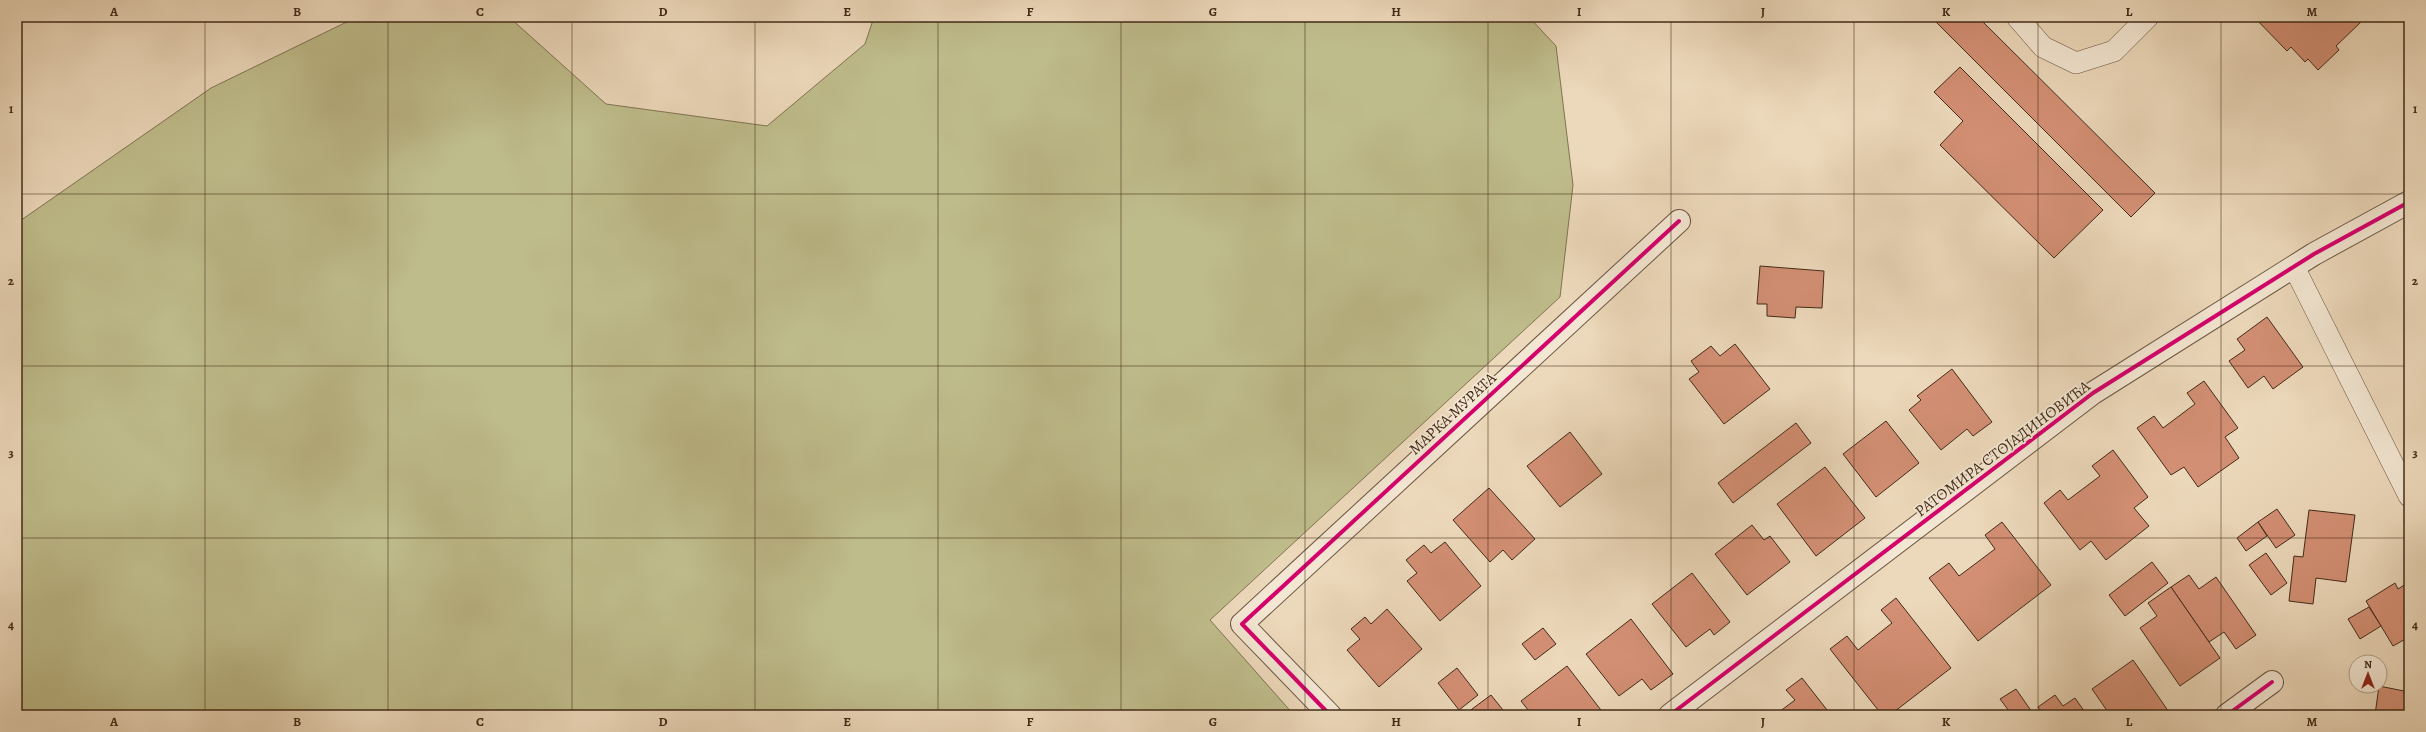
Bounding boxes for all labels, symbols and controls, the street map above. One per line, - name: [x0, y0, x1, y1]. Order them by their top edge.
- text: A: [109, 3, 119, 20]
- text: B: [293, 3, 301, 20]
- text: C: [476, 3, 484, 20]
- text: D: [658, 3, 668, 20]
- text: E: [843, 3, 851, 20]
- text: F: [1027, 3, 1034, 20]
- text: G: [1209, 3, 1217, 20]
- text: H: [1391, 3, 1401, 20]
- text: I: [1577, 3, 1582, 20]
- text: J: [1761, 3, 1765, 20]
- text: K: [1942, 3, 1951, 20]
- text: L: [2126, 3, 2133, 20]
- text: M: [2307, 3, 2318, 20]
- text: 1: [9, 100, 14, 117]
- text: 1: [2413, 100, 2418, 117]
- text: 2: [8, 272, 15, 289]
- text: 2: [2412, 272, 2419, 289]
- street label: МАРКА МУРАТА: [1404, 367, 1502, 460]
- street label: РАТОМИРА СТОЈАДИНОВИЋА: [1910, 375, 2095, 522]
- text: 3: [8, 444, 14, 461]
- text: 3: [2412, 444, 2418, 461]
- text: 4: [8, 616, 14, 633]
- text: 4: [2412, 616, 2418, 633]
- north arrow: [2348, 654, 2388, 694]
- text: N: [2364, 657, 2372, 672]
- text: A: [109, 713, 119, 730]
- text: B: [293, 713, 301, 730]
- text: C: [476, 713, 484, 730]
- text: D: [658, 713, 668, 730]
- text: E: [843, 713, 851, 730]
- text: F: [1027, 713, 1034, 730]
- text: G: [1209, 713, 1217, 730]
- text: H: [1391, 713, 1401, 730]
- text: I: [1577, 713, 1582, 730]
- text: J: [1761, 713, 1765, 730]
- text: K: [1942, 713, 1951, 730]
- text: L: [2126, 713, 2133, 730]
- text: M: [2307, 713, 2318, 730]

